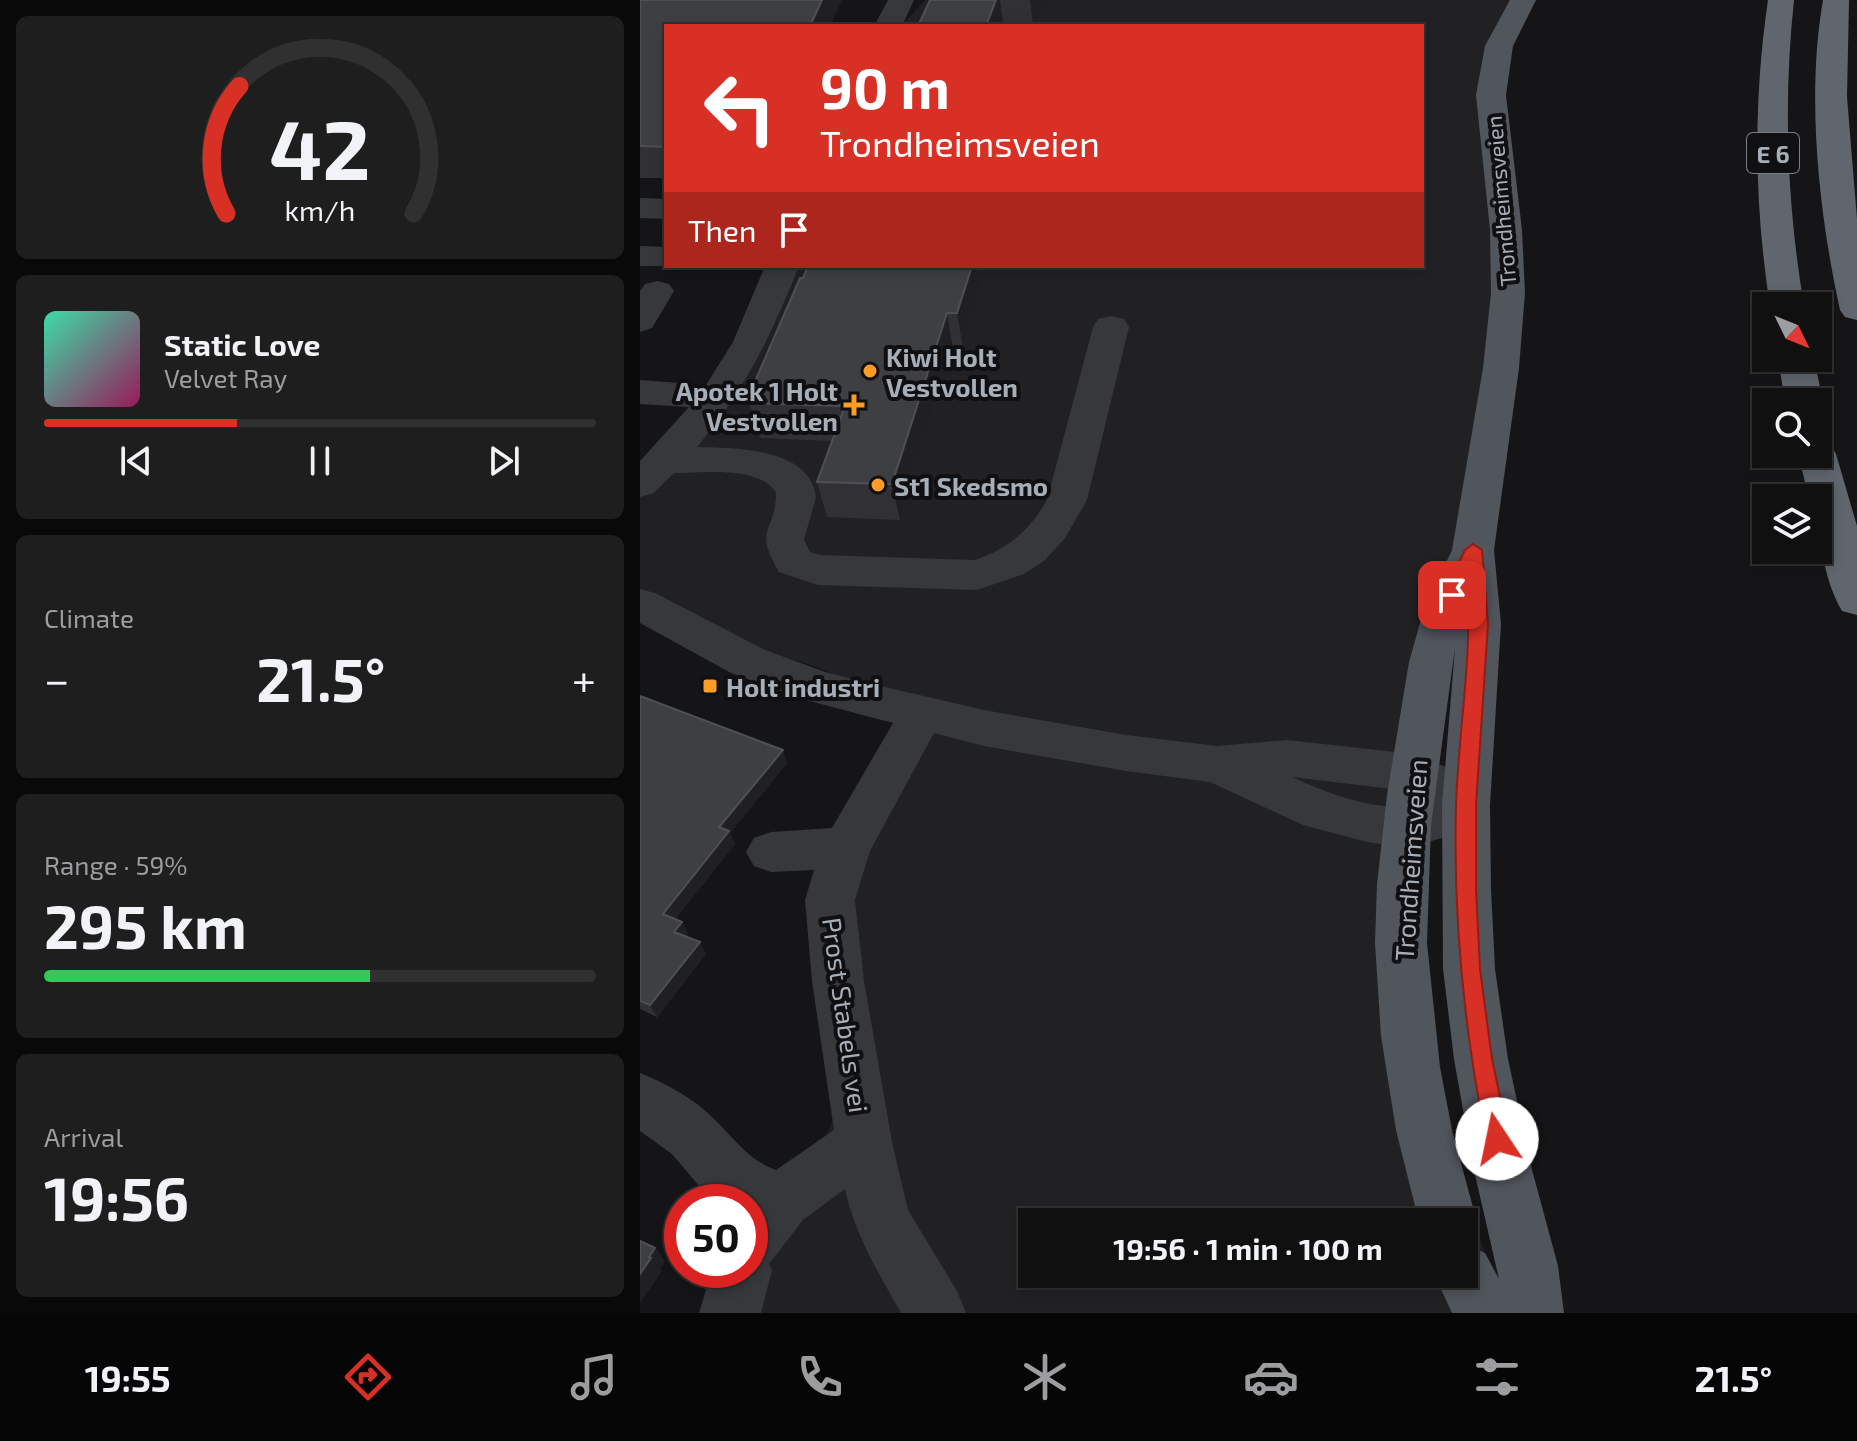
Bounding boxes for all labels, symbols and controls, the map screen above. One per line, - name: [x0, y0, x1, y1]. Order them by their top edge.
- text: 90 m: [820, 53, 950, 120]
- icon: left: [688, 56, 792, 160]
- text: 42: [269, 96, 371, 196]
- street label: Trondheimsveien: [1480, 115, 1520, 287]
- text: Trondheimsveien: [820, 121, 1100, 164]
- road number: E 6: [1747, 133, 1799, 173]
- text: km/h: [285, 192, 355, 227]
- icon: arrive: [772, 208, 816, 252]
- text: Then: [688, 212, 756, 248]
- north arrow: [1752, 292, 1832, 372]
- map controls: [1752, 292, 1832, 564]
- text: Static Love: [164, 326, 320, 362]
- place label: Kiwi Holt Vestvollen: [886, 341, 1018, 402]
- text: Velvet Ray: [164, 362, 287, 393]
- marker: Kiwi Holt Vestvollen: [861, 362, 879, 380]
- place label: Apotek 1 Holt Vestvollen: [676, 375, 838, 436]
- button: search: [1752, 388, 1832, 468]
- marker: Apotek 1 Holt Vestvollen: [845, 396, 863, 414]
- icon: previous: [114, 439, 158, 483]
- icon: pause: [298, 439, 342, 483]
- icon: next: [482, 439, 526, 483]
- place label: St1 Skedsmo: [894, 470, 1048, 501]
- marker: St1 Skedsmo: [869, 476, 887, 494]
- button: layers: [1752, 484, 1832, 564]
- pin: [1418, 561, 1486, 629]
- icon: arrive: [1430, 573, 1474, 617]
- text: Climate: [44, 602, 134, 633]
- text: 21.5°: [256, 642, 385, 714]
- text: −: [44, 652, 70, 705]
- text: +: [572, 652, 596, 705]
- place label: Holt industri: [726, 671, 880, 702]
- marker: Holt industri: [701, 677, 719, 695]
- street label: Trondheimsveien: [1387, 758, 1433, 962]
- text: Range · 59%: [44, 849, 188, 880]
- text: 295 km: [44, 889, 247, 961]
- street label: Prost Stabels vei: [817, 915, 875, 1115]
- position arrow: [1455, 1097, 1539, 1181]
- text: Arrival: [44, 1121, 123, 1152]
- text: 19:56: [44, 1161, 189, 1233]
- speed limit sign: 50: [664, 1184, 768, 1288]
- text: 19:56 · 1 min · 100 m: [1113, 1230, 1383, 1266]
- icon: directions: [340, 1349, 396, 1405]
- icon: music: [566, 1349, 622, 1405]
- icon: phone: [792, 1349, 848, 1405]
- icon: climate: [1017, 1349, 1073, 1405]
- icon: car: [1243, 1349, 1299, 1405]
- icon: filters: [1469, 1349, 1525, 1405]
- text: 19:55: [85, 1356, 171, 1399]
- text: 21.5°: [1695, 1356, 1772, 1399]

